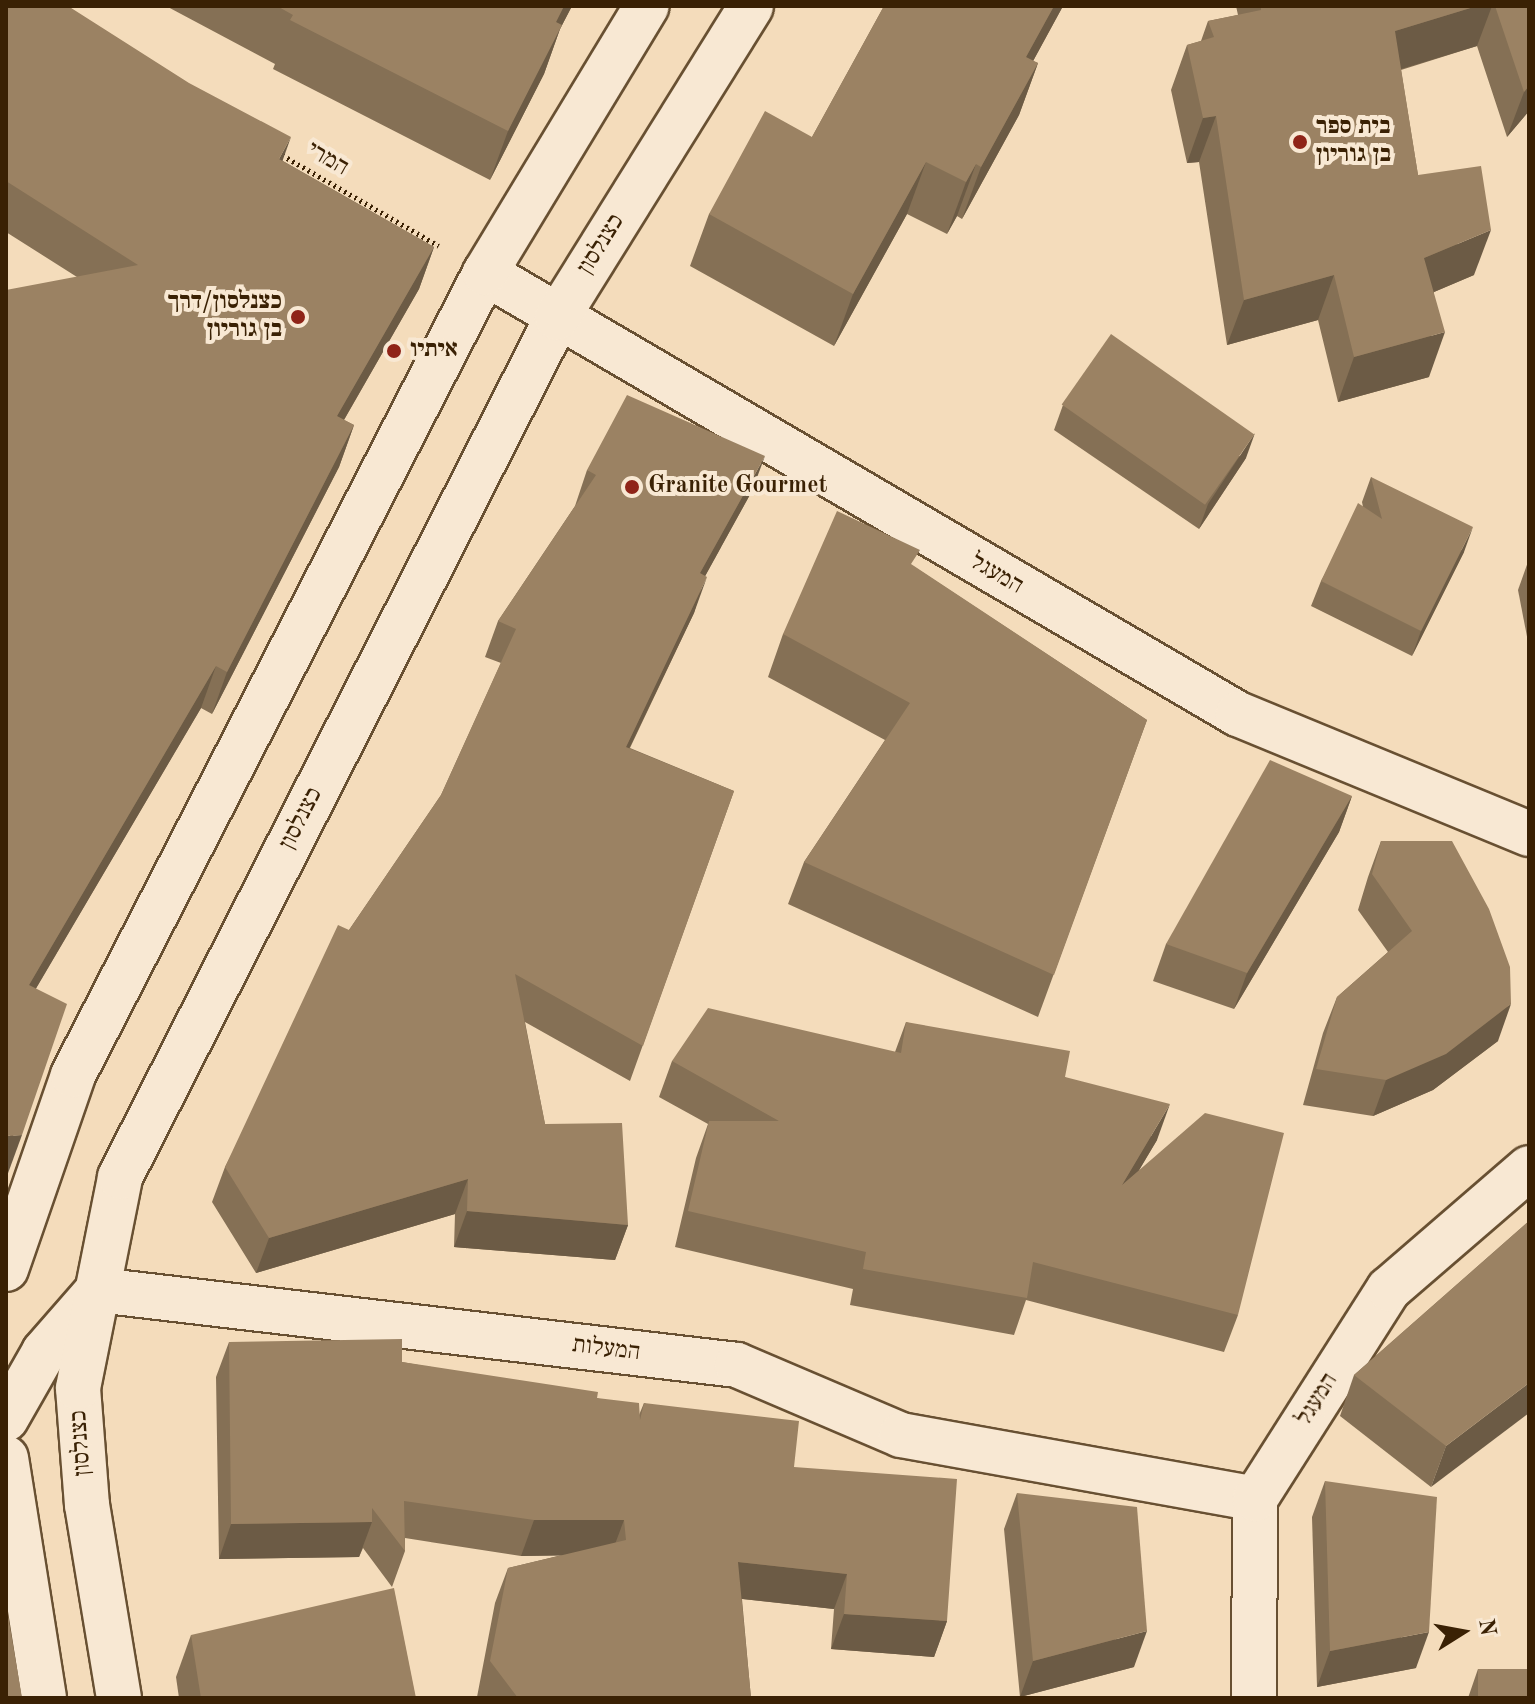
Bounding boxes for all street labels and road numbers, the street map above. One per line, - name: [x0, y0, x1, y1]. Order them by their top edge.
- street label: המרי: [301, 137, 353, 183]
- street label: כצנלסון: [572, 209, 632, 281]
- street label: המעגל: [964, 548, 1028, 602]
- street label: כצנלסון: [274, 783, 330, 855]
- street label: המעלות: [570, 1332, 642, 1368]
- street label: המעגל: [1291, 1368, 1345, 1432]
- street label: כצנלסון: [65, 1409, 99, 1477]

